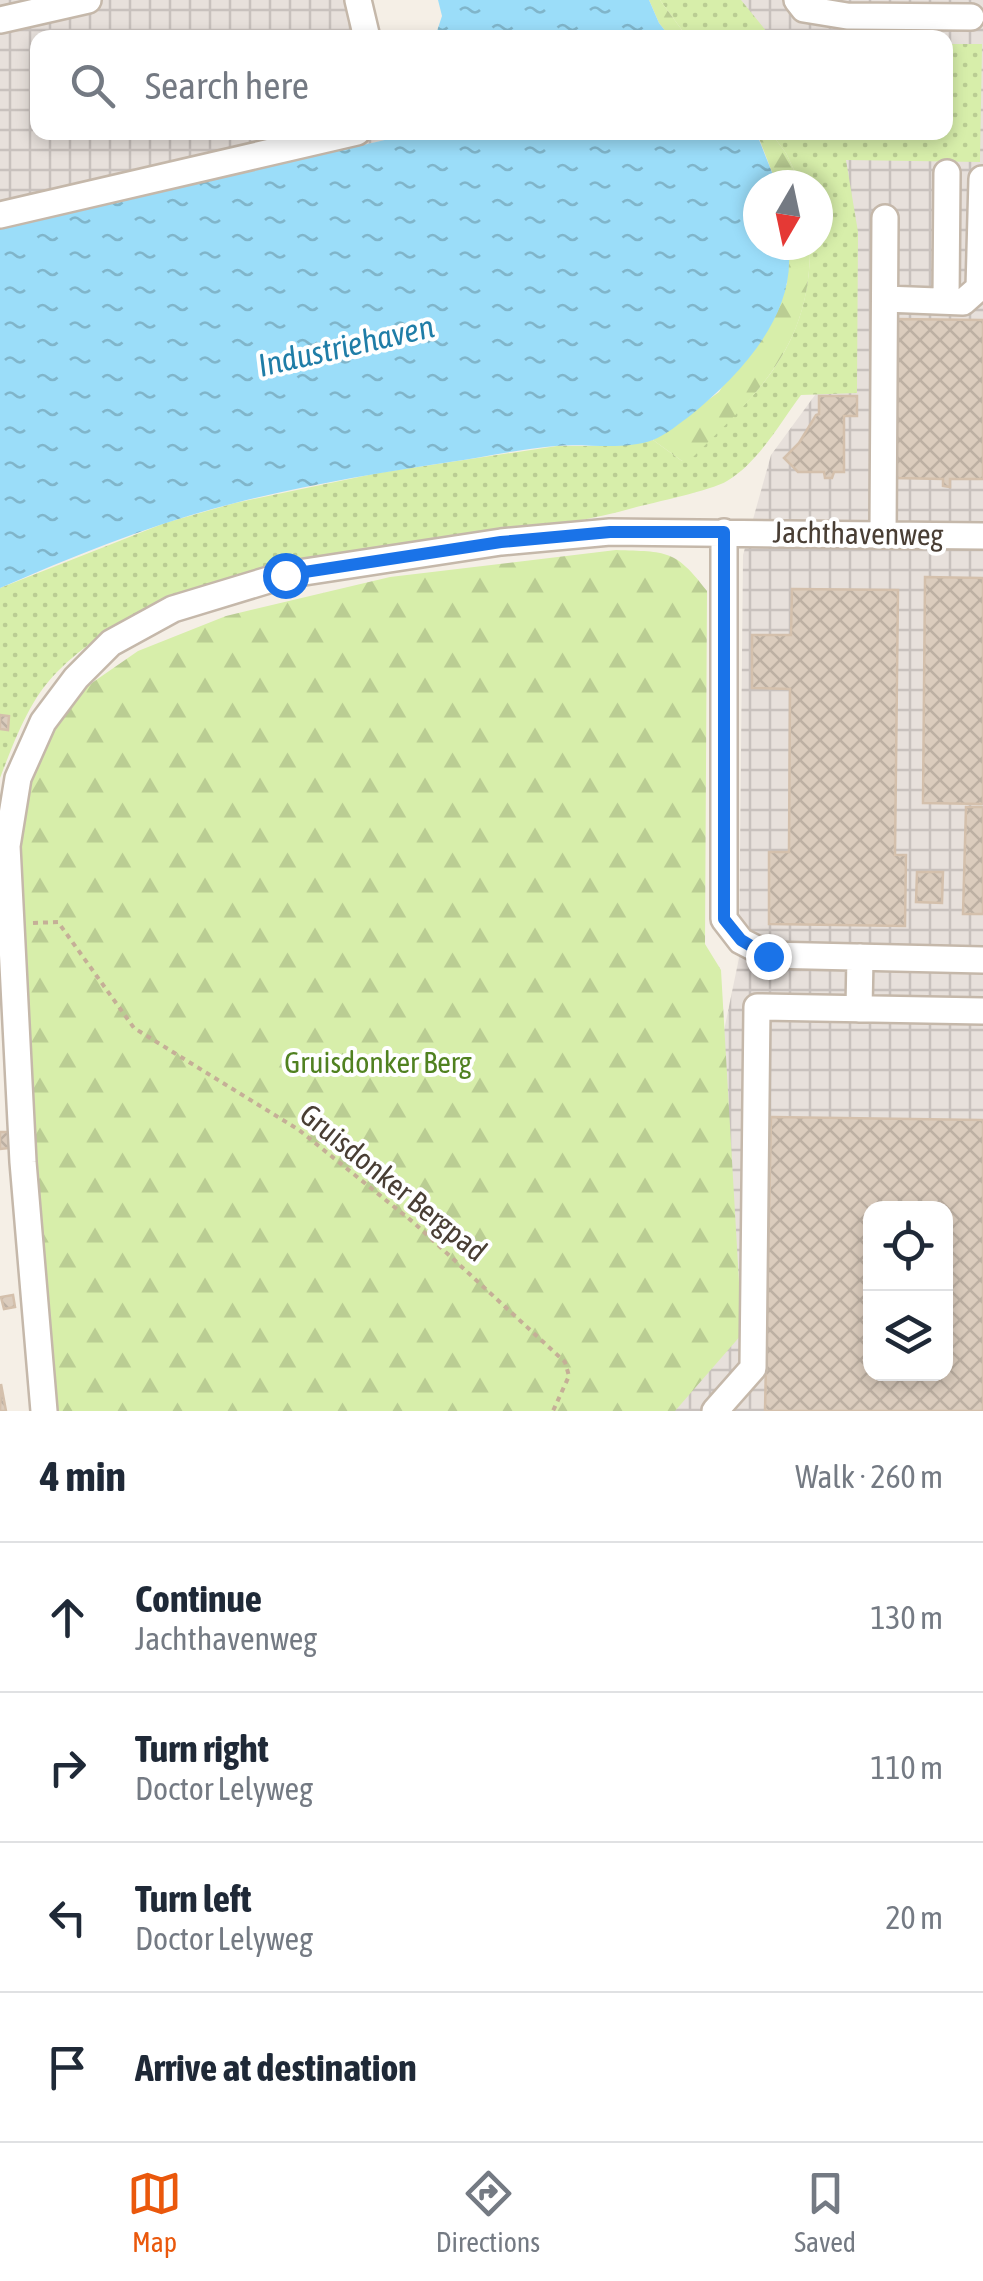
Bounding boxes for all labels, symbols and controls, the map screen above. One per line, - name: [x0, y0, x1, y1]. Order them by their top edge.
- search box: [30, 30, 953, 140]
- icon: search: [65, 58, 120, 113]
- text: Search here: [145, 64, 309, 107]
- north arrow: [743, 170, 833, 260]
- water label: Industriehaven: [254, 307, 437, 384]
- street label: Jachthavenweg: [772, 515, 944, 551]
- route start: [263, 553, 309, 599]
- route end: [746, 934, 792, 980]
- park label: Gruisdonker Berg: [284, 1045, 472, 1079]
- street label: Gruisdonker Bergpad: [294, 1097, 494, 1268]
- map controls: [863, 1201, 953, 1381]
- button: locate: [863, 1201, 953, 1291]
- button: layers: [863, 1291, 953, 1381]
- text: 4 min: [40, 1452, 126, 1500]
- text: Walk · 260 m: [795, 1458, 943, 1495]
- text: Continue: [135, 1577, 262, 1620]
- icon: ahead: [40, 1590, 95, 1645]
- text: 130 m: [870, 1599, 943, 1636]
- text: Jachthavenweg: [135, 1620, 317, 1657]
- text: Turn right: [135, 1727, 269, 1770]
- icon: right: [40, 1740, 95, 1795]
- text: 110 m: [870, 1749, 943, 1786]
- text: Doctor Lelyweg: [135, 1770, 313, 1807]
- text: Turn left: [135, 1877, 251, 1920]
- icon: left: [40, 1890, 95, 1945]
- text: 20 m: [885, 1899, 943, 1936]
- text: Doctor Lelyweg: [135, 1920, 313, 1957]
- icon: arrive: [40, 2040, 95, 2095]
- text: Arrive at destination: [135, 2046, 417, 2089]
- tab: Map: [127, 2166, 182, 2258]
- tab: Directions: [436, 2166, 540, 2258]
- tab: Saved: [794, 2166, 856, 2258]

